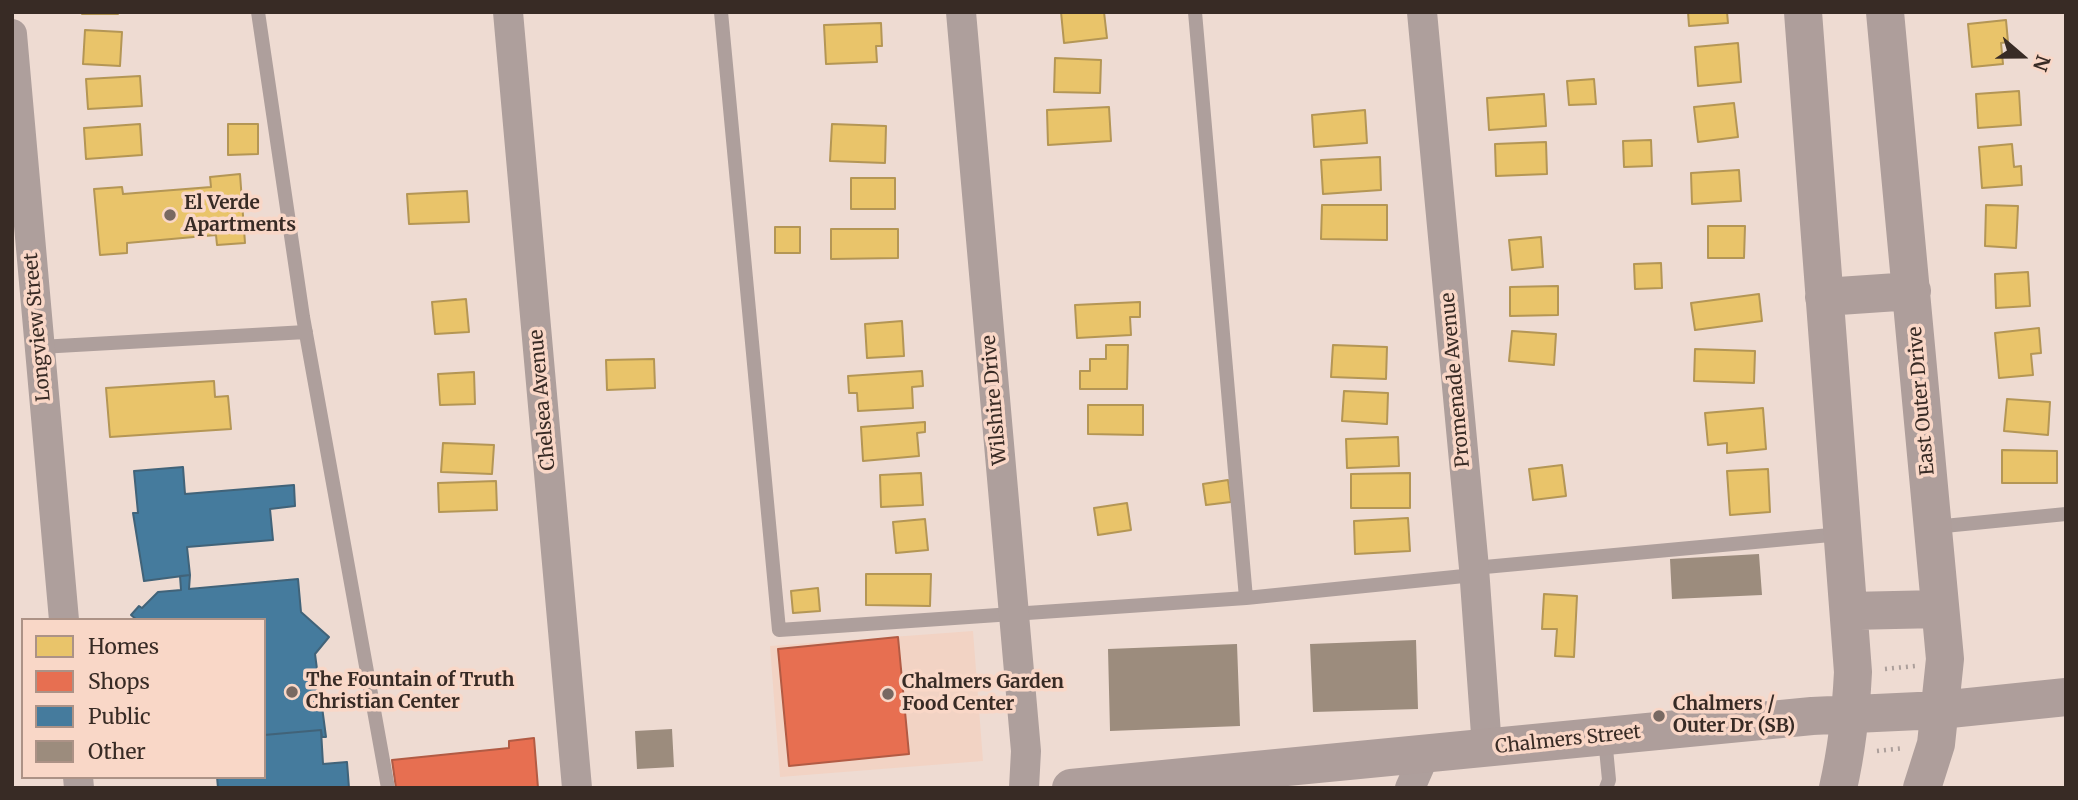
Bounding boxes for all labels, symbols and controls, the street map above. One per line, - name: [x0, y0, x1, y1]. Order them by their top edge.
- north arrow: [1987, 21, 2057, 91]
- text: N: [2028, 52, 2056, 74]
- place label: El Verde Apartments: [184, 193, 296, 237]
- marker: El Verde Apartments: [162, 207, 178, 223]
- street label: Longview Street: [20, 252, 56, 402]
- street label: Promenade Avenue: [1437, 292, 1475, 468]
- street label: East Outer Drive: [1904, 326, 1940, 476]
- street label: Chelsea Avenue: [525, 329, 561, 471]
- street label: Wilshire Drive: [978, 334, 1012, 466]
- legend: [21, 618, 266, 779]
- text: Homes: [88, 633, 159, 660]
- text: Shops: [88, 668, 150, 695]
- place label: The Fountain of Truth Christian Center: [306, 670, 514, 714]
- place label: Chalmers Garden Food Center: [902, 672, 1064, 716]
- marker: The Fountain of Truth Christian Center: [284, 684, 300, 700]
- marker: Chalmers Garden Food Center: [880, 686, 896, 702]
- place label: Chalmers / Outer Dr (SB): [1673, 694, 1795, 738]
- text: Public: [88, 703, 151, 730]
- marker: Chalmers / Outer Dr (SB): [1651, 708, 1667, 724]
- street label: Chalmers Street: [1494, 721, 1642, 759]
- text: Other: [88, 738, 146, 765]

